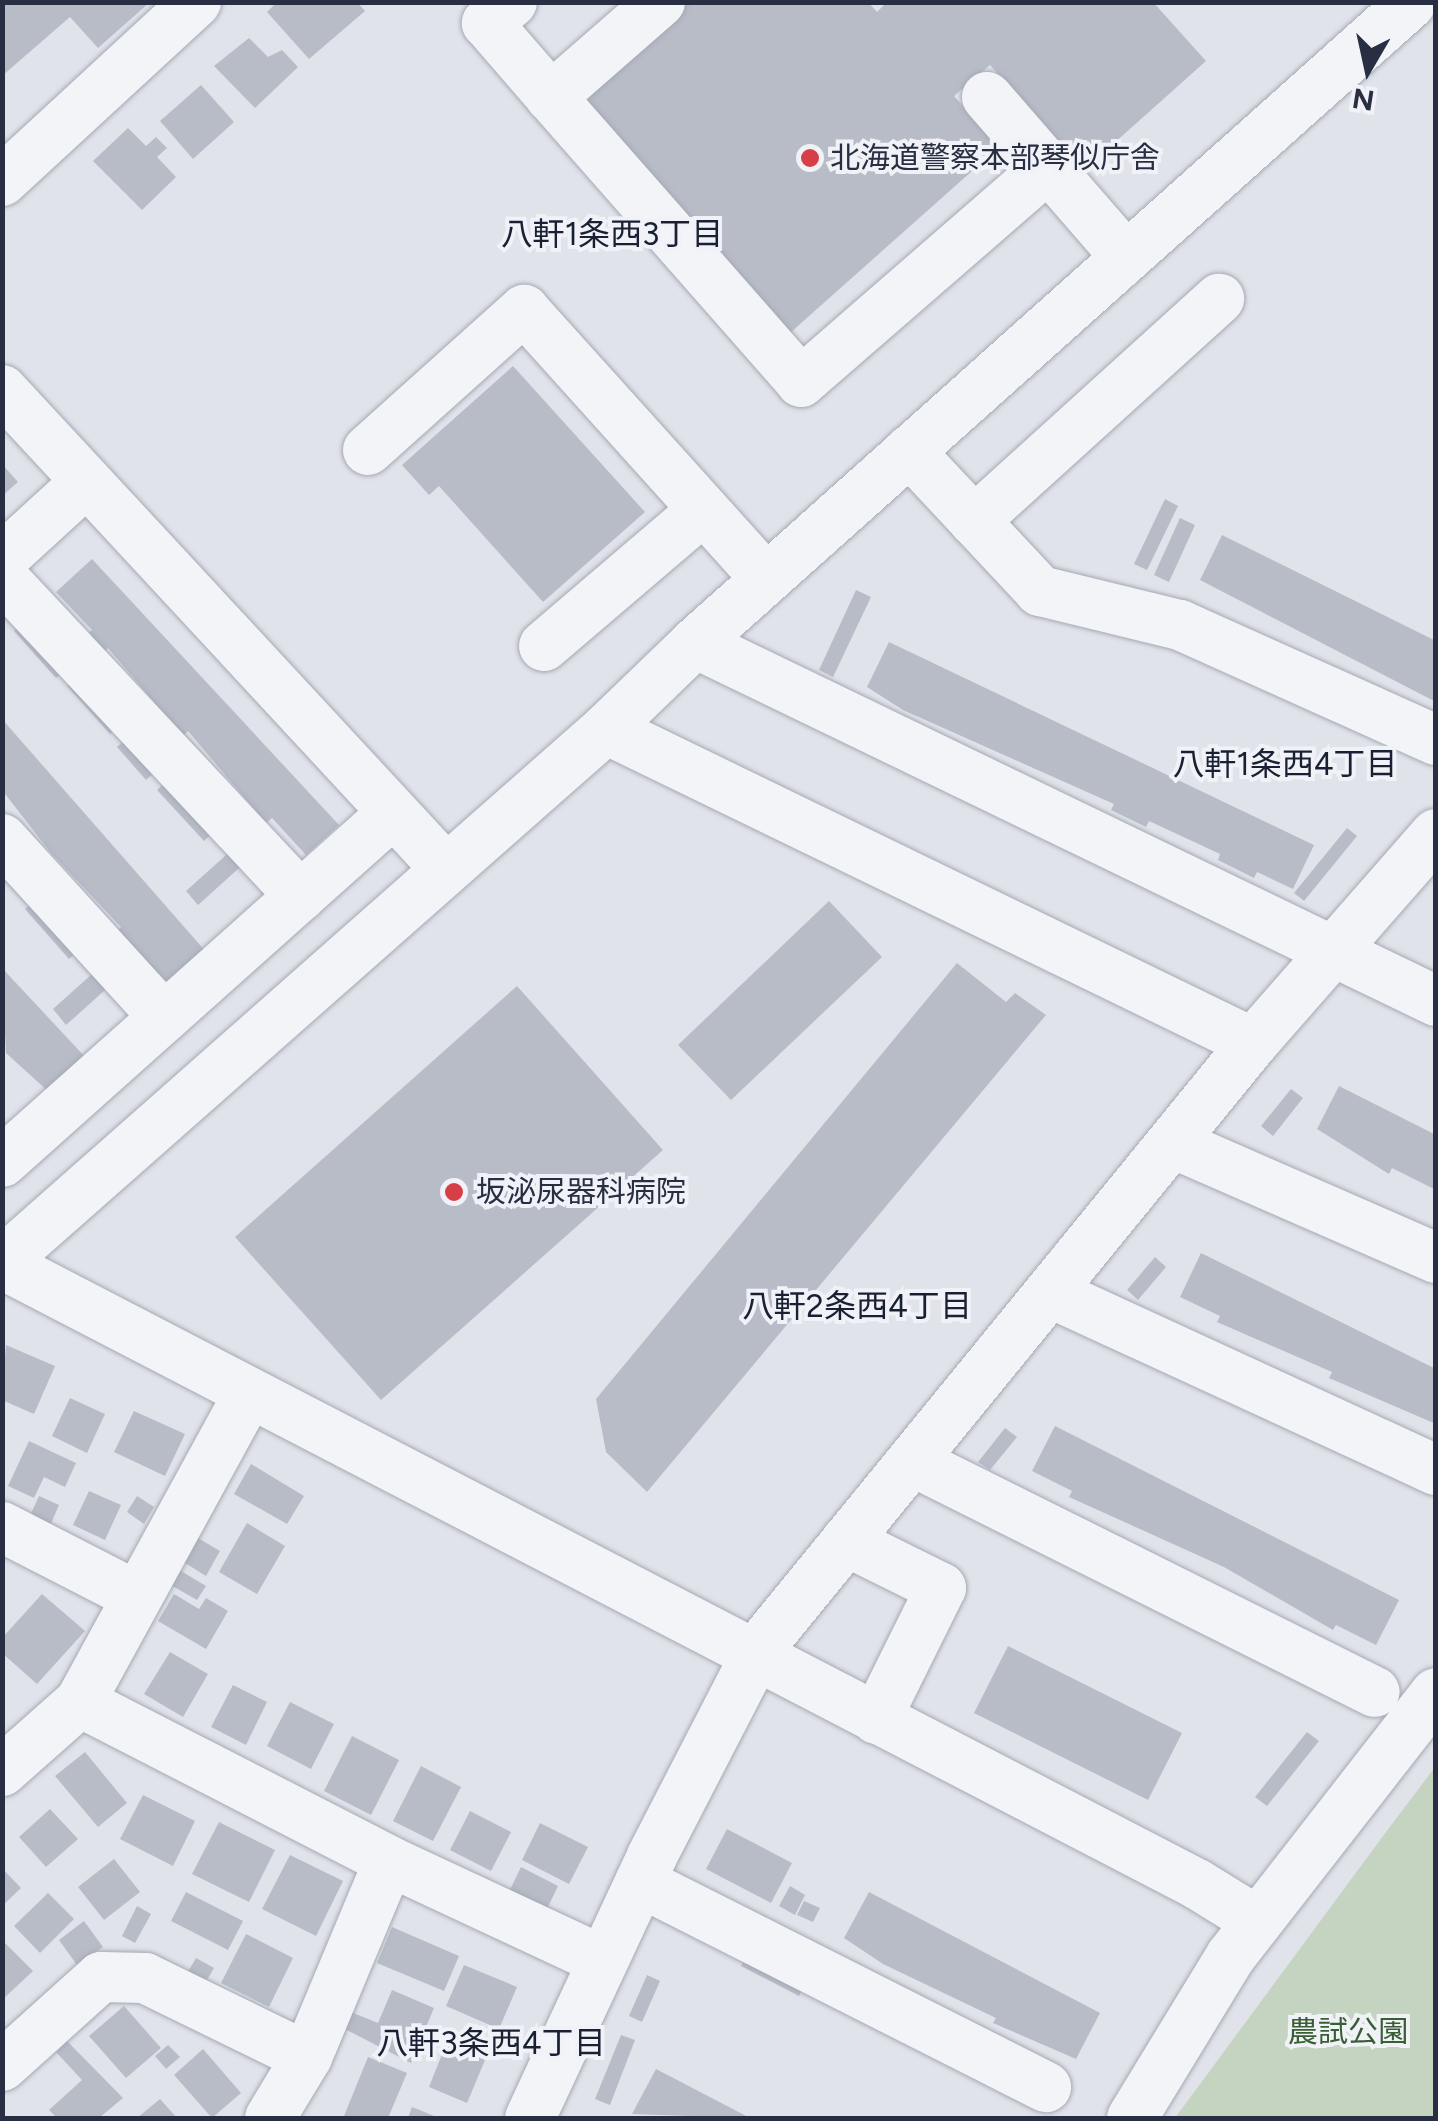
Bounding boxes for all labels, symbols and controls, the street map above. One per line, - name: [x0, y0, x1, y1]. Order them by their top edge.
- north arrow: [1318, 20, 1418, 120]
- text: N: [1350, 81, 1377, 118]
- place label: 北海道警察本部琴似庁舎: [830, 140, 1160, 176]
- marker: 北海道警察本部琴似庁舎: [799, 147, 821, 169]
- district label: 八軒1条西3丁目: [501, 215, 723, 253]
- district label: 八軒1条西4丁目: [1172, 745, 1398, 783]
- place label: 坂泌尿器科病院: [476, 1174, 686, 1210]
- marker: 坂泌尿器科病院: [441, 1179, 467, 1205]
- district label: 八軒2条西4丁目: [742, 1287, 972, 1325]
- park label: 農試公園: [1288, 2014, 1408, 2050]
- district label: 八軒3条西4丁目: [376, 2024, 606, 2062]

